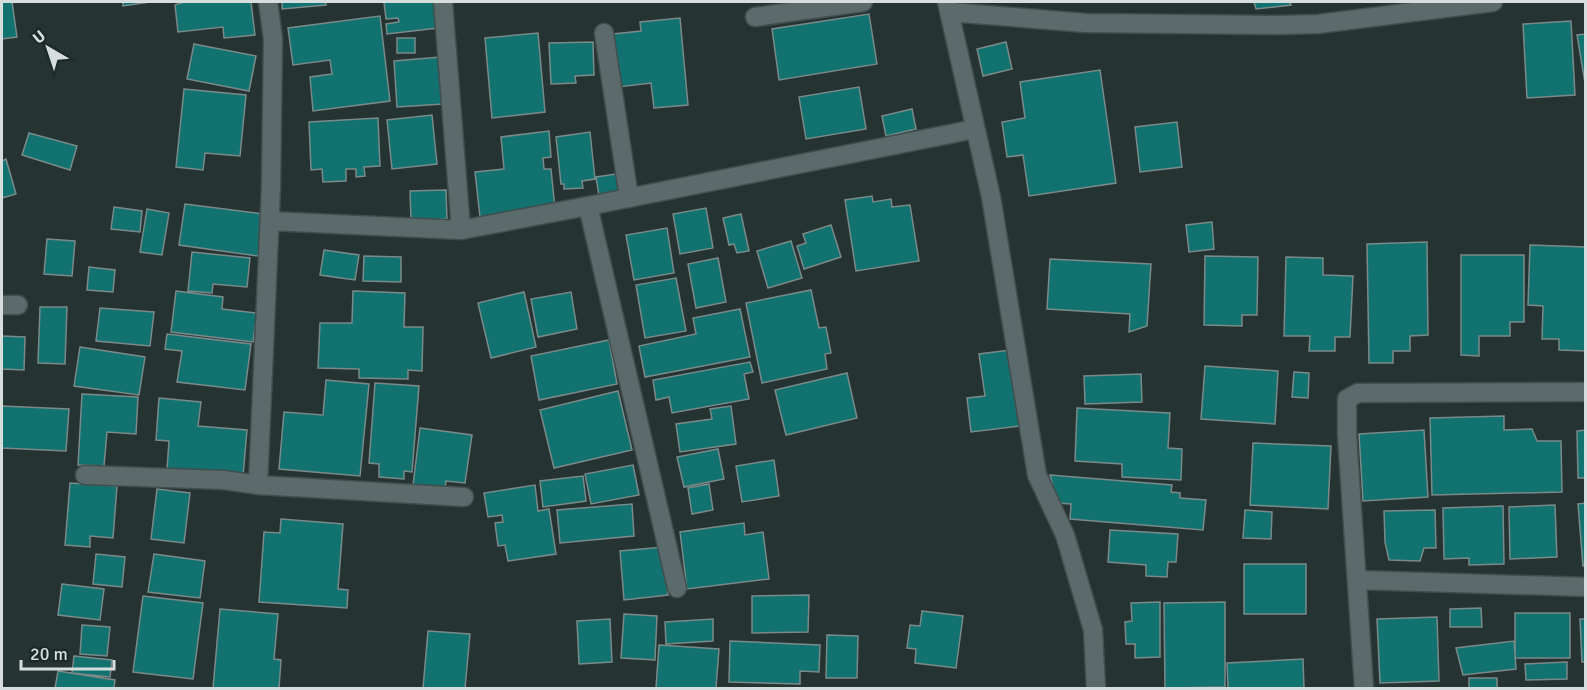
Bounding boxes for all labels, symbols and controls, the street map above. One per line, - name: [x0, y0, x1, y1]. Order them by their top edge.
- north arrow: [18, 18, 78, 78]
- text: U: [29, 26, 50, 48]
- scale bar: [21, 633, 114, 671]
- text: 20 m: [30, 643, 68, 665]

